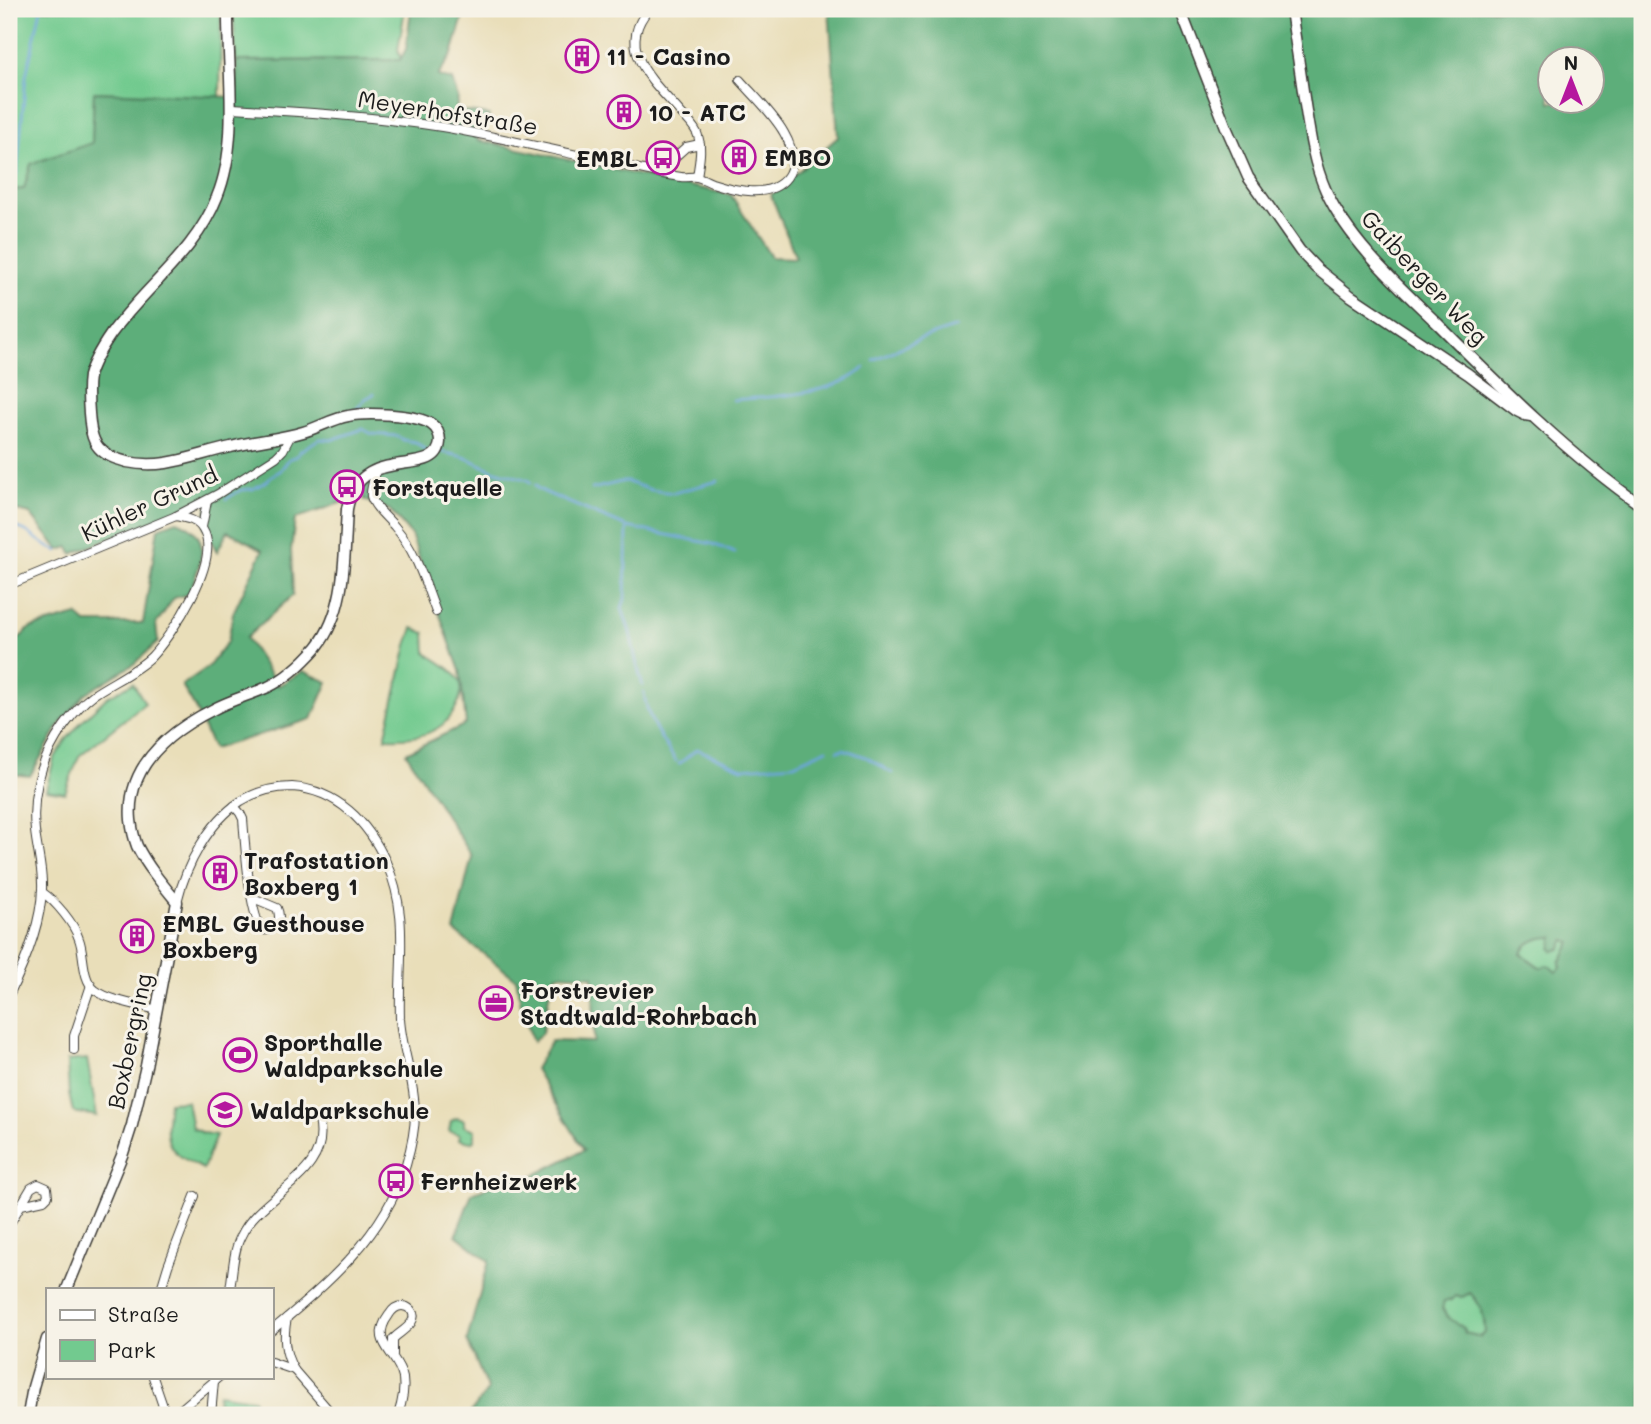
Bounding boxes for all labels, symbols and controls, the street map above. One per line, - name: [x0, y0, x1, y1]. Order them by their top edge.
- building icon: 11 - Casino: [563, 37, 601, 75]
- place label: 11 - Casino: [606, 41, 730, 71]
- north arrow: [1536, 46, 1606, 116]
- text: N: [1564, 50, 1578, 75]
- street label: Meyerhofstraße: [356, 83, 540, 141]
- building icon: 10 - ATC: [605, 93, 643, 131]
- place label: 10 - ATC: [648, 97, 746, 127]
- building icon: EMBO: [720, 138, 758, 176]
- bus stop icon: EMBL: [644, 139, 682, 177]
- place label: EMBO: [764, 142, 832, 172]
- place label: EMBL: [576, 143, 638, 173]
- street label: Gaiberger Weg: [1355, 203, 1495, 351]
- street label: Kühler Grund: [76, 458, 222, 548]
- bus stop icon: Forstquelle: [328, 468, 366, 506]
- place label: Forstquelle: [372, 472, 502, 502]
- place label: Trafostation Boxberg 1: [244, 845, 389, 901]
- building icon: Trafostation Boxberg 1: [201, 854, 239, 892]
- place label: EMBL Guesthouse Boxberg: [162, 908, 365, 964]
- building icon: EMBL Guesthouse Boxberg: [118, 917, 156, 955]
- street label: Boxbergring: [100, 970, 158, 1112]
- place label: Forstrevier Stadtwald-Rohrbach: [520, 975, 757, 1031]
- office icon: Forstrevier Stadtwald-Rohrbach: [477, 984, 515, 1022]
- place label: Sporthalle Waldparkschule: [264, 1027, 443, 1083]
- sports icon: Sporthalle Waldparkschule: [221, 1036, 259, 1074]
- school or university icon: Waldparkschule: [206, 1091, 244, 1129]
- place label: Waldparkschule: [250, 1095, 429, 1125]
- bus stop icon: Fernheizwerk: [377, 1162, 415, 1200]
- place label: Fernheizwerk: [420, 1166, 577, 1196]
- legend: [46, 1288, 273, 1378]
- text: Straße: [108, 1300, 179, 1327]
- text: Park: [108, 1336, 156, 1363]

